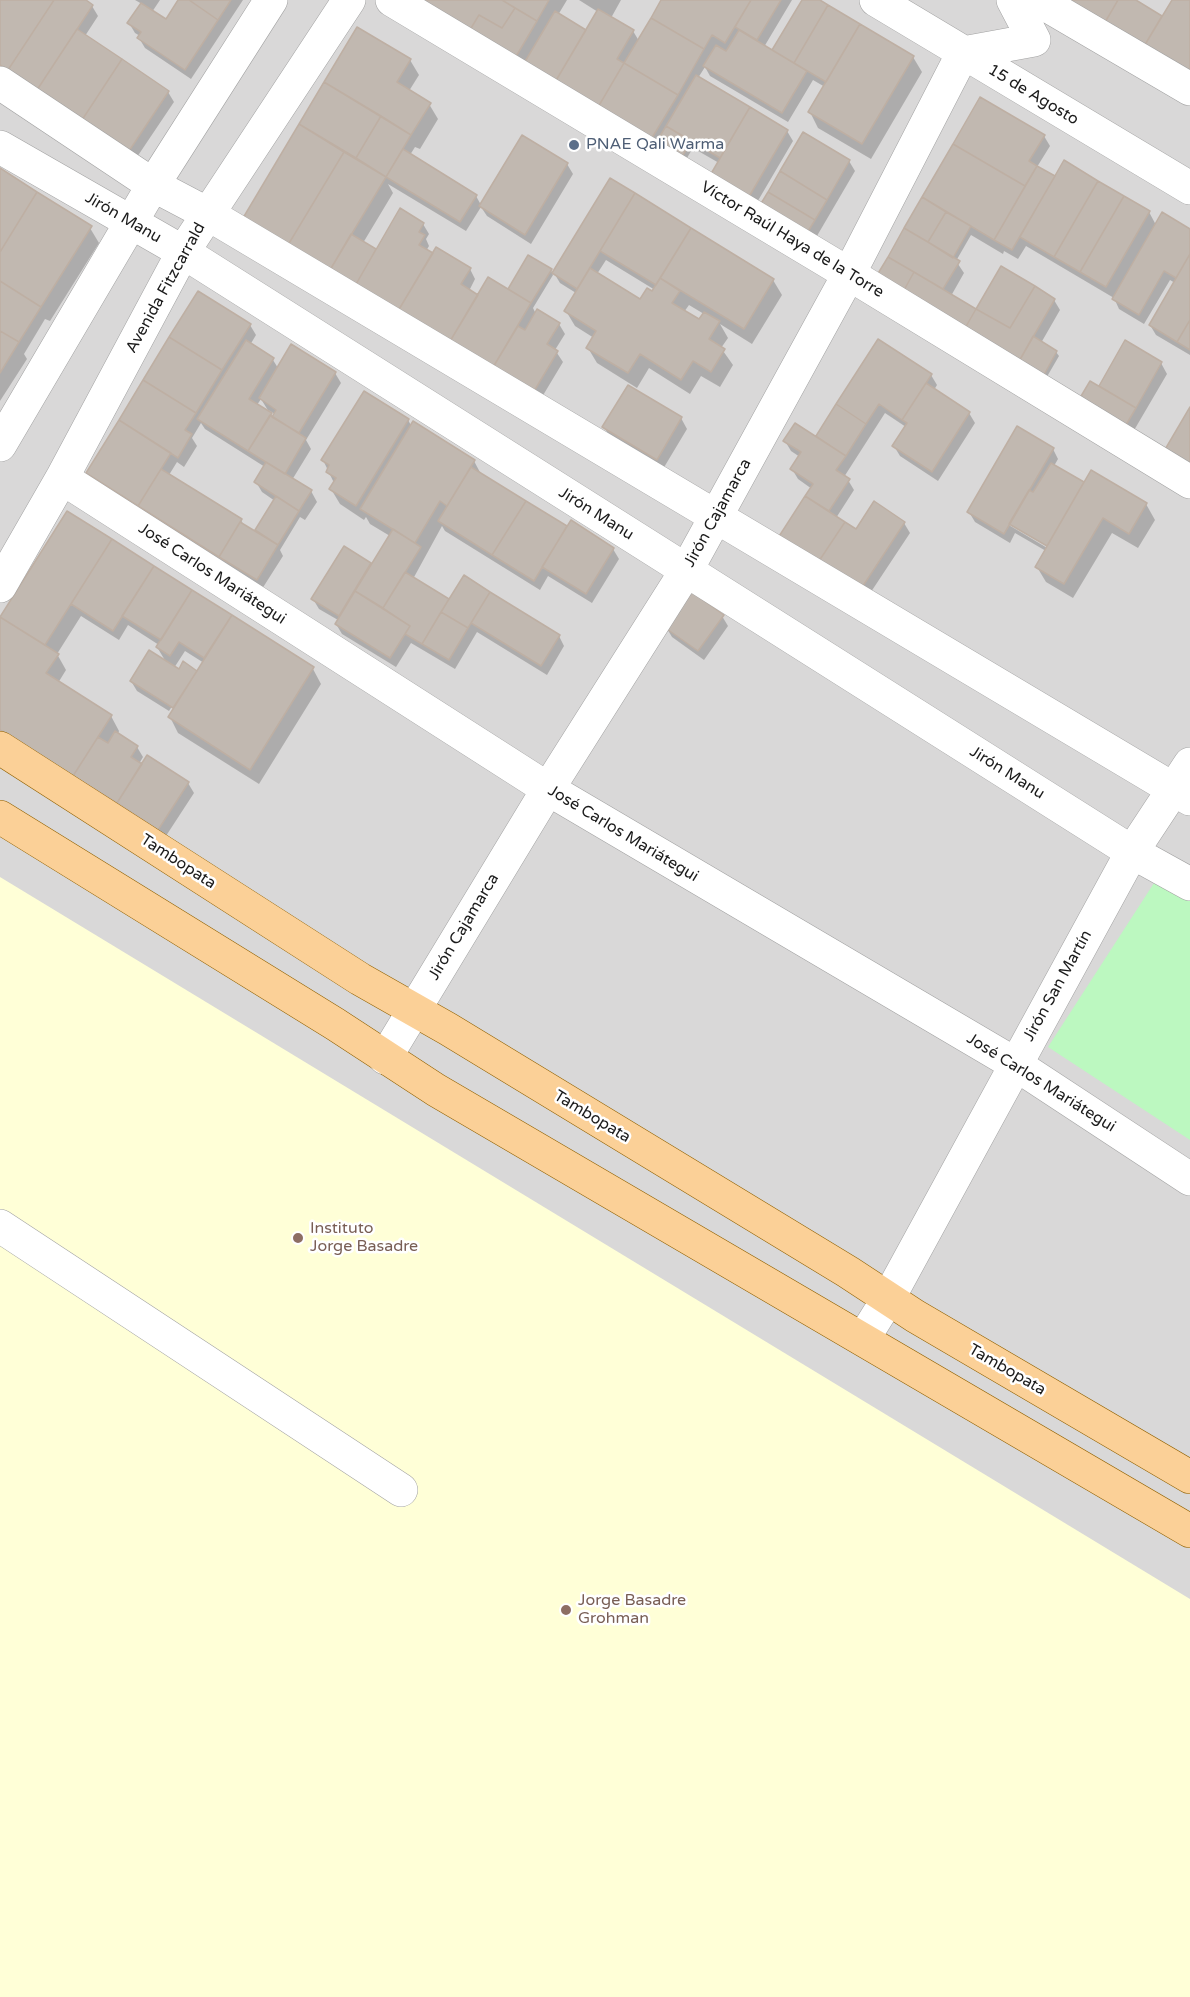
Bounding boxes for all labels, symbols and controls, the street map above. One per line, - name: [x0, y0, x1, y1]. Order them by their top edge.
- street label: 15 de Agosto: [984, 60, 1082, 130]
- place label: PNAE Qali Warma: [586, 135, 724, 155]
- marker: PNAE Qali Warma: [567, 138, 581, 152]
- street label: Víctor Raúl Haya de la Torre: [697, 178, 887, 302]
- street label: Jirón Manu: [81, 188, 165, 248]
- street label: Avenida Fitzcarrald: [122, 219, 210, 357]
- street label: Jirón Cajamarca: [680, 455, 756, 571]
- street label: Jirón Manu: [555, 483, 637, 545]
- street label: José Carlos Mariátegui: [135, 519, 289, 629]
- street label: Jirón Manu: [966, 742, 1048, 804]
- street label: José Carlos Mariátegui: [544, 781, 702, 887]
- street label: Tambopata: [137, 831, 219, 893]
- street label: Jirón Cajamarca: [425, 870, 503, 984]
- street label: Jirón San Martín: [1020, 927, 1096, 1045]
- street label: José Carlos Mariátegui: [963, 1029, 1119, 1137]
- street label: Tambopata: [550, 1087, 634, 1147]
- place label: Instituto Jorge Basadre: [310, 1219, 418, 1257]
- marker: Instituto Jorge Basadre: [291, 1231, 305, 1245]
- street label: Tambopata: [965, 1340, 1049, 1400]
- place label: Jorge Basadre Grohman: [578, 1591, 686, 1629]
- marker: Jorge Basadre Grohman: [559, 1603, 573, 1617]

